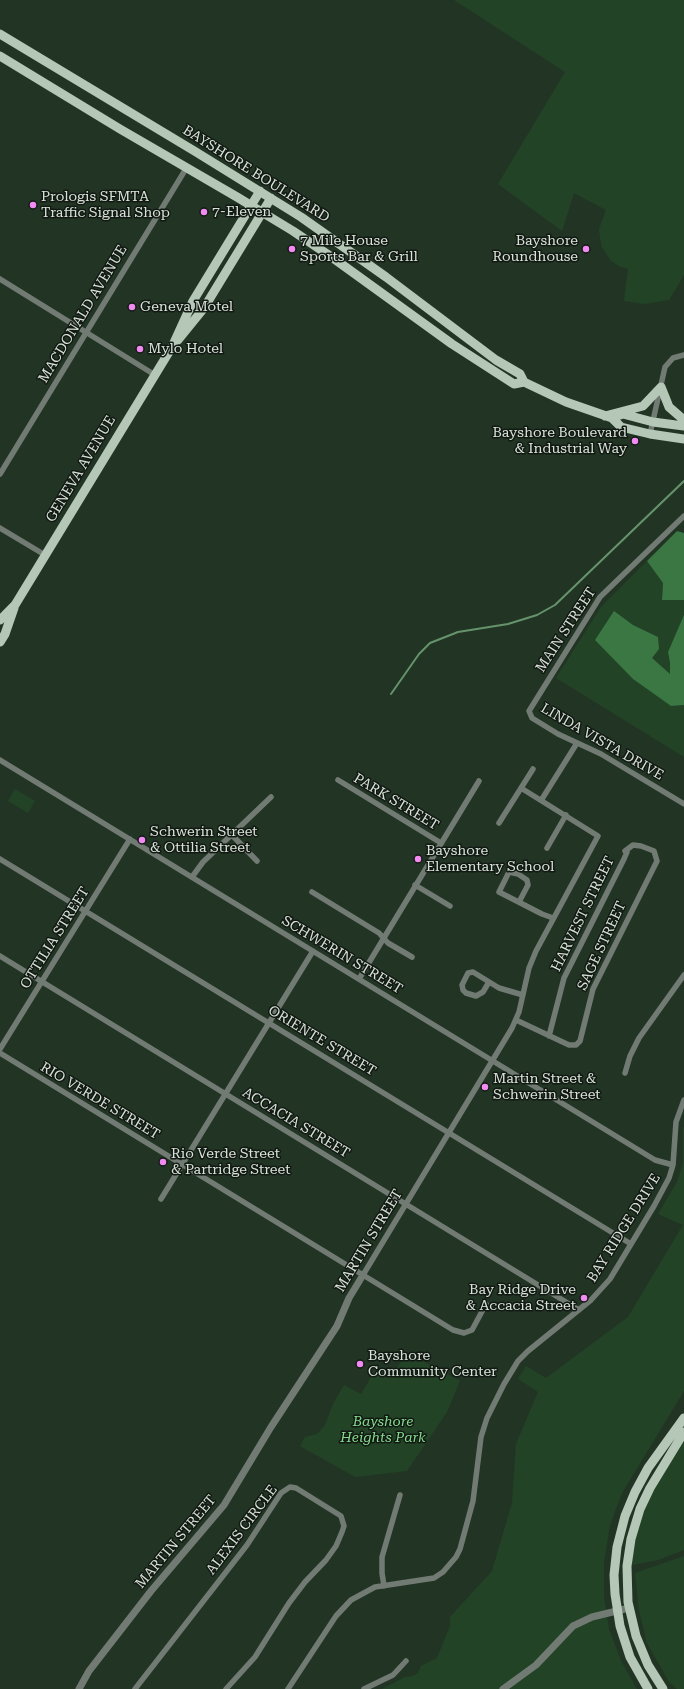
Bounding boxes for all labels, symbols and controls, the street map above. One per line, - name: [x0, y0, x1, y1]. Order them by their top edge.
- street label: BAYSHORE BOULEVARD: [179, 122, 333, 226]
- place label: Prologis SFMTA Traffic Signal Shop: [41, 189, 170, 222]
- marker: Prologis SFMTA Traffic Signal Shop: [28, 200, 38, 210]
- place label: 7-Eleven: [212, 204, 271, 220]
- marker: 7-Eleven: [199, 207, 209, 217]
- place label: 7 Mile House Sports Bar & Grill: [300, 233, 418, 266]
- place label: Bayshore Roundhouse: [493, 233, 578, 266]
- street label: MACDONALD AVENUE: [35, 242, 131, 386]
- marker: 7 Mile House Sports Bar & Grill: [287, 244, 297, 254]
- marker: Bayshore Roundhouse: [581, 244, 591, 254]
- place label: Geneva Motel: [140, 299, 233, 315]
- marker: Geneva Motel: [127, 302, 137, 312]
- place label: Mylo Hotel: [148, 341, 223, 357]
- marker: Mylo Hotel: [135, 344, 145, 354]
- street label: GENEVA AVENUE: [43, 413, 119, 525]
- place label: Bayshore Boulevard & Industrial Way: [493, 425, 627, 458]
- marker: Bayshore Boulevard & Industrial Way: [630, 436, 640, 446]
- street label: MAIN STREET: [532, 584, 600, 676]
- street label: LINDA VISTA DRIVE: [537, 700, 667, 784]
- street label: PARK STREET: [350, 770, 442, 834]
- place label: Schwerin Street & Ottilia Street: [150, 824, 258, 856]
- marker: Schwerin Street & Ottilia Street: [137, 835, 147, 845]
- place label: Bayshore Elementary School: [426, 843, 554, 876]
- marker: Bayshore Elementary School: [413, 854, 423, 864]
- street label: HARVEST STREET: [548, 854, 618, 974]
- street label: OTTILIA STREET: [17, 884, 93, 992]
- street label: SAGE STREET: [574, 899, 630, 993]
- street label: SCHWERIN STREET: [279, 912, 405, 998]
- street label: ORIENTE STREET: [265, 1002, 379, 1080]
- street label: RIO VERDE STREET: [37, 1059, 163, 1143]
- place label: Martin Street & Schwerin Street: [493, 1071, 601, 1104]
- marker: Martin Street & Schwerin Street: [480, 1082, 490, 1092]
- street label: ACCACIA STREET: [239, 1084, 353, 1162]
- place label: Rio Verde Street & Partridge Street: [171, 1146, 291, 1178]
- marker: Rio Verde Street & Partridge Street: [158, 1157, 168, 1167]
- street label: BAY RIDGE DRIVE: [584, 1170, 664, 1286]
- street label: MARTIN STREET: [332, 1187, 406, 1295]
- place label: Bay Ridge Drive & Accacia Street: [466, 1282, 576, 1314]
- marker: Bay Ridge Drive & Accacia Street: [579, 1293, 589, 1303]
- place label: Bayshore Community Center: [368, 1348, 497, 1380]
- marker: Bayshore Community Center: [355, 1359, 365, 1369]
- park label: Bayshore Heights Park: [340, 1414, 426, 1446]
- street label: ALEXIS CIRCLE: [203, 1482, 281, 1578]
- street label: MARTIN STREET: [132, 1492, 220, 1592]

